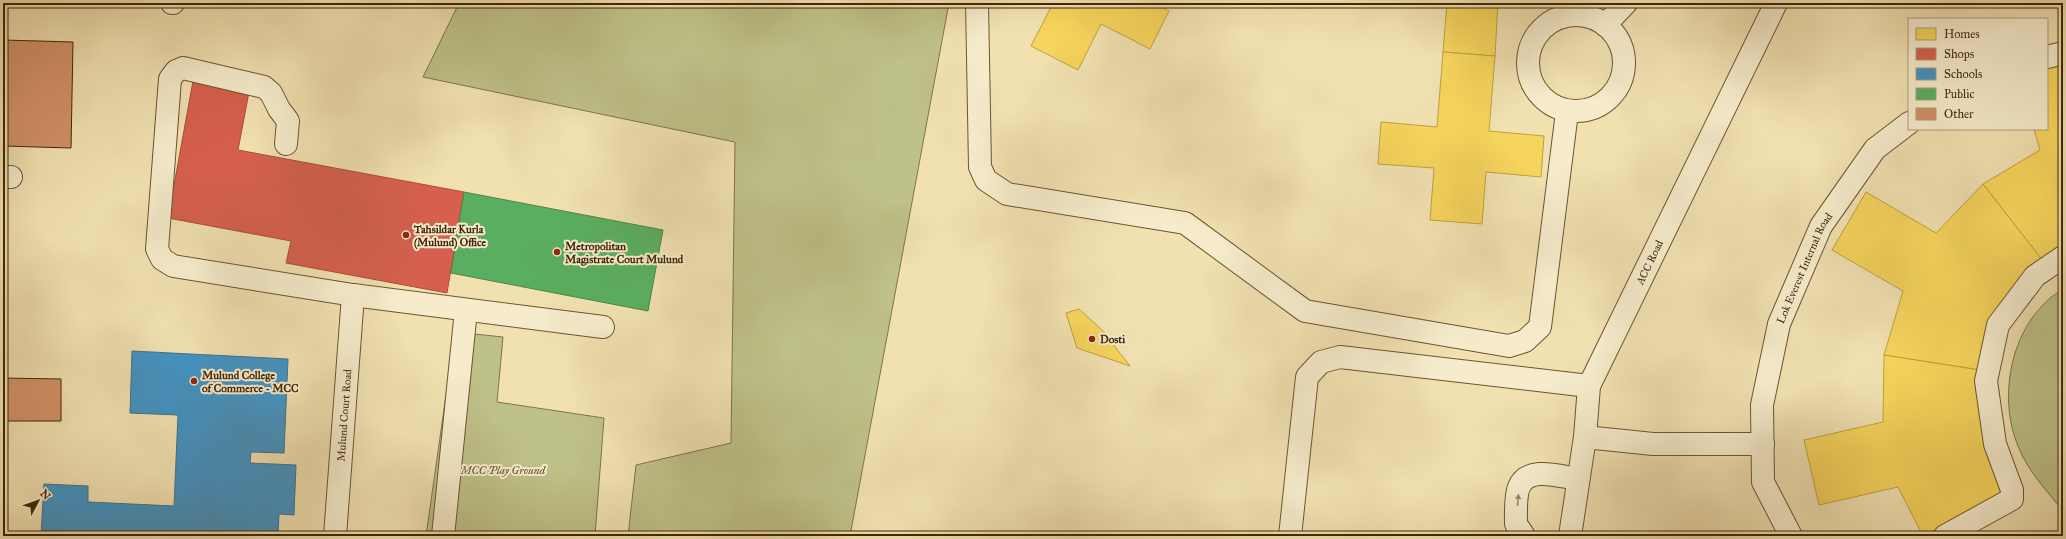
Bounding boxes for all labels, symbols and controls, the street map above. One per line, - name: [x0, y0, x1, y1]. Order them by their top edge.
- legend: [1908, 18, 2048, 130]
- text: Homes: [1944, 27, 1980, 41]
- text: Shops: [1944, 47, 1974, 61]
- text: Schools: [1944, 67, 1982, 81]
- text: Public: [1944, 87, 1975, 101]
- text: Other: [1944, 107, 1974, 121]
- street label: Lok Everest Internal Road: [1774, 210, 1835, 325]
- place label: Tahsildar Kurla (Mulund) Office: [413, 223, 487, 250]
- marker: Tahsildar Kurla (Mulund) Office: [401, 230, 411, 240]
- street label: ACC Road: [1633, 237, 1666, 288]
- place label: Metropolitan Magistrate Court Mulund: [565, 240, 684, 266]
- marker: Metropolitan Magistrate Court Mulund: [552, 247, 562, 257]
- place label: Dosti: [1100, 333, 1126, 346]
- marker: Dosti: [1087, 334, 1097, 344]
- street label: Mulund Court Road: [334, 368, 354, 462]
- place label: Mulund College of Commerce - MCC: [202, 369, 299, 395]
- marker: Mulund College of Commerce - MCC: [189, 376, 199, 386]
- park label: MCC Play Ground: [460, 464, 546, 477]
- north arrow: [18, 481, 58, 521]
- text: N: [37, 487, 54, 503]
- one-way arrow: [1514, 494, 1521, 506]

